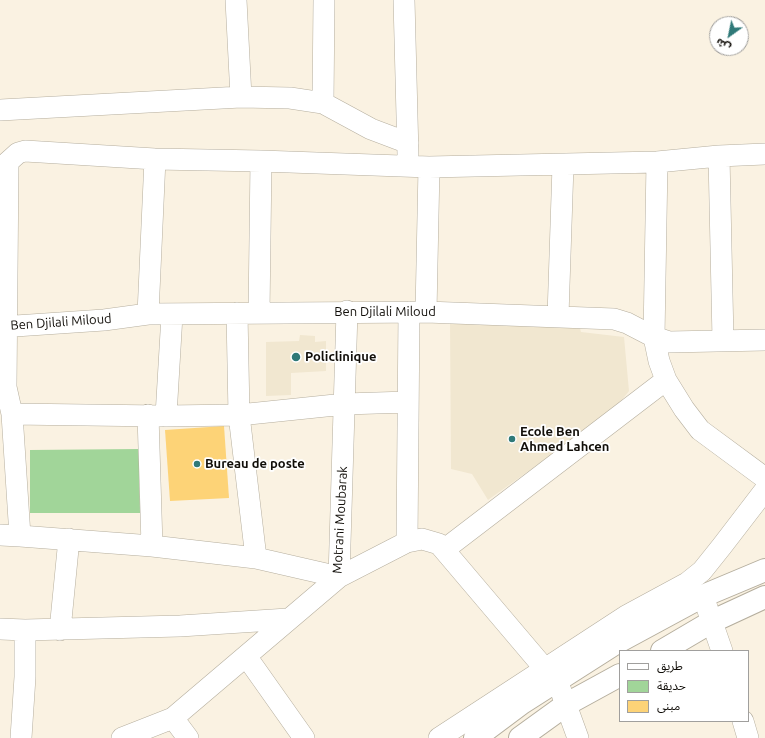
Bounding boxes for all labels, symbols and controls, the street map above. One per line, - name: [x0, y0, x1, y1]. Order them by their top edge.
- north arrow: [709, 16, 749, 56]
- text: ش: [713, 36, 733, 54]
- street label: Ben Djilali Miloud: [334, 304, 436, 320]
- street label: Ben Djilali Miloud: [10, 311, 112, 333]
- place label: Policlinique: [305, 349, 376, 365]
- marker: Policlinique: [290, 351, 302, 363]
- place label: Ecole Ben Ahmed Lahcen: [520, 424, 609, 455]
- marker: Ecole Ben Ahmed Lahcen: [507, 434, 517, 444]
- place label: Bureau de poste: [205, 456, 305, 472]
- marker: Bureau de poste: [192, 459, 202, 469]
- street label: Motrani Moubarak: [329, 466, 351, 574]
- legend: [619, 650, 749, 722]
- text: طريق: [657, 659, 683, 672]
- text: حديقة: [657, 679, 686, 692]
- text: مبنى: [657, 699, 680, 712]

